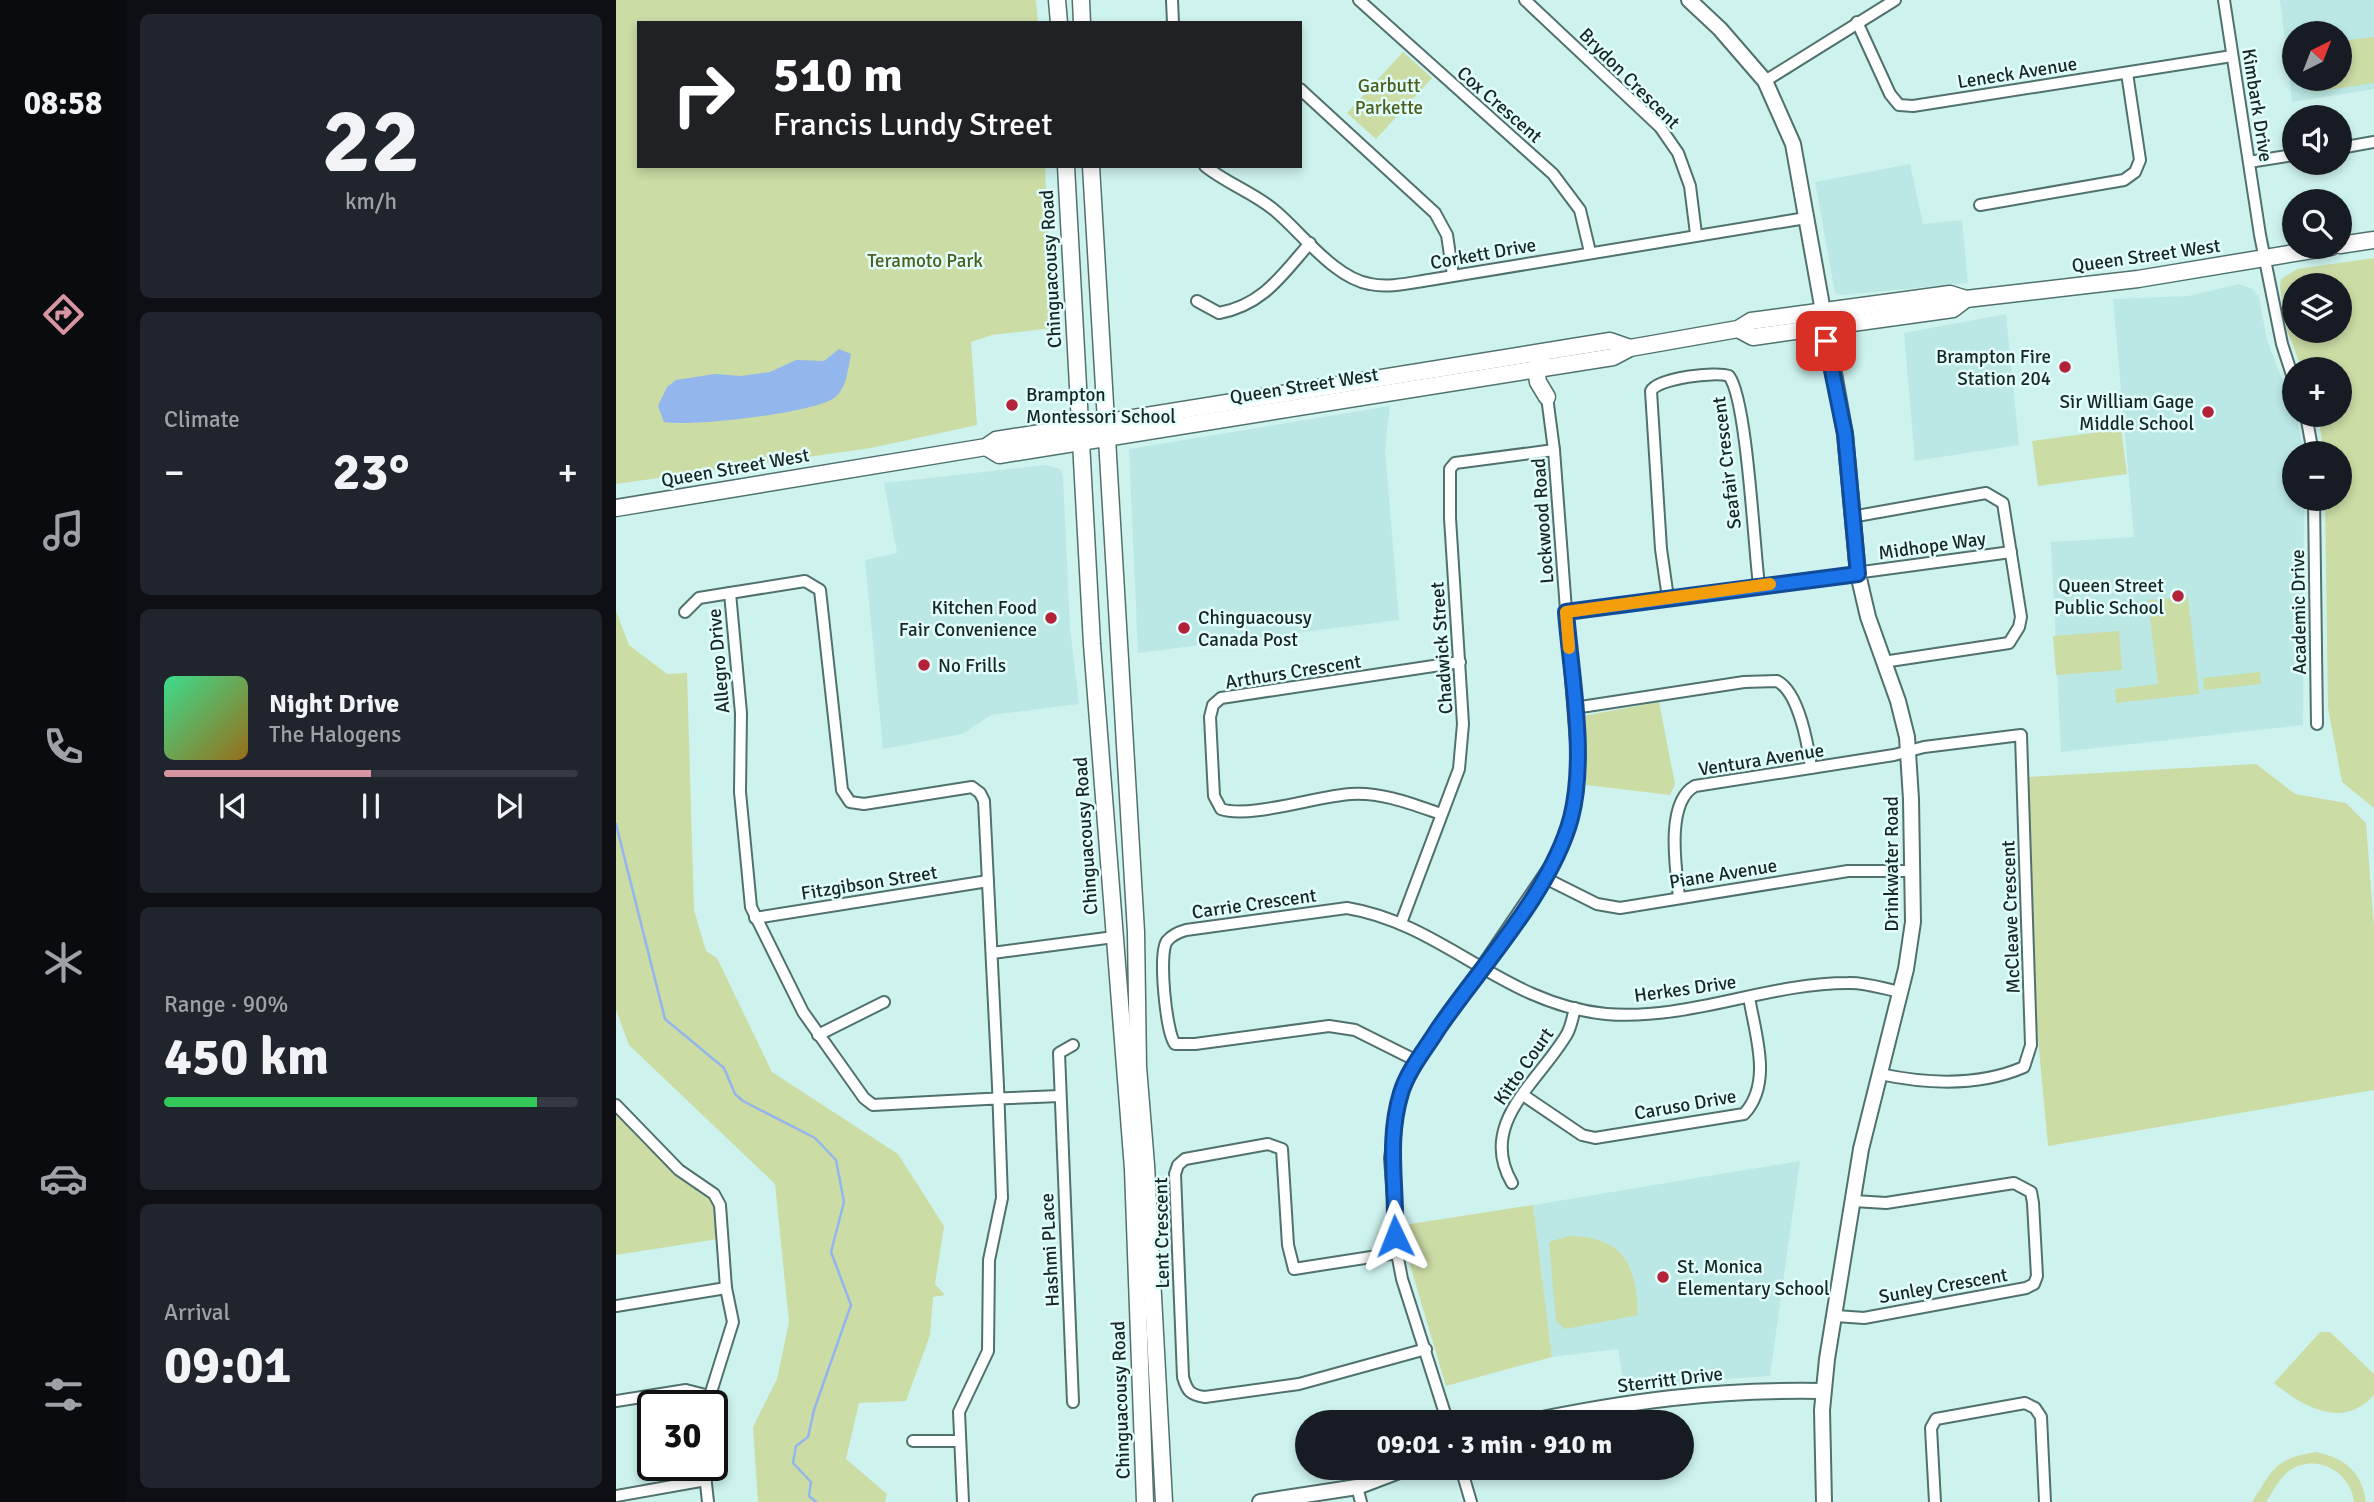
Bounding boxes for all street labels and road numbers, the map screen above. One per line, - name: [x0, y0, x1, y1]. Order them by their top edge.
- street label: Brydon Crescent: [1574, 23, 1685, 135]
- street label: Kimbark Drive: [2236, 47, 2278, 164]
- street label: Leneck Avenue: [1956, 52, 2079, 94]
- street label: Cox Crescent: [1452, 61, 1547, 149]
- street label: Chinguacousy Road: [1035, 189, 1067, 349]
- street label: Corkett Drive: [1428, 233, 1538, 275]
- street label: Queen Street West: [2070, 234, 2222, 278]
- street label: Queen Street West: [1228, 362, 1380, 410]
- street label: Seafair Crescent: [1707, 395, 1747, 531]
- street label: Queen Street West: [659, 443, 811, 493]
- street label: Lockwood Road: [1527, 457, 1559, 585]
- street label: Midhope Way: [1877, 527, 1988, 565]
- street label: Academic Drive: [2286, 549, 2312, 675]
- street label: Chadwick Street: [1425, 581, 1459, 715]
- street label: Allegro Drive: [702, 608, 736, 714]
- street label: Arthurs Crescent: [1224, 649, 1363, 695]
- street label: Ventura Avenue: [1697, 738, 1826, 782]
- street label: Chinguacousy Road: [1068, 756, 1103, 916]
- street label: Drinkwater Road: [1880, 796, 1904, 932]
- street label: McCleave Crescent: [1996, 840, 2026, 994]
- street label: Piane Avenue: [1667, 854, 1779, 894]
- street label: Fitzgibson Street: [799, 860, 939, 906]
- street label: Carrie Crescent: [1190, 883, 1318, 925]
- street label: Herkes Drive: [1632, 970, 1738, 1008]
- street label: Kitto Court: [1488, 1023, 1559, 1110]
- street label: Caruso Drive: [1632, 1084, 1738, 1126]
- street label: Lent Crescent: [1149, 1177, 1175, 1289]
- street label: Hashmi PLace: [1035, 1192, 1065, 1308]
- street label: Sunley Crescent: [1877, 1263, 2010, 1309]
- street label: Chinguacousy Road: [1106, 1320, 1136, 1480]
- street label: Sterritt Drive: [1616, 1362, 1724, 1398]

